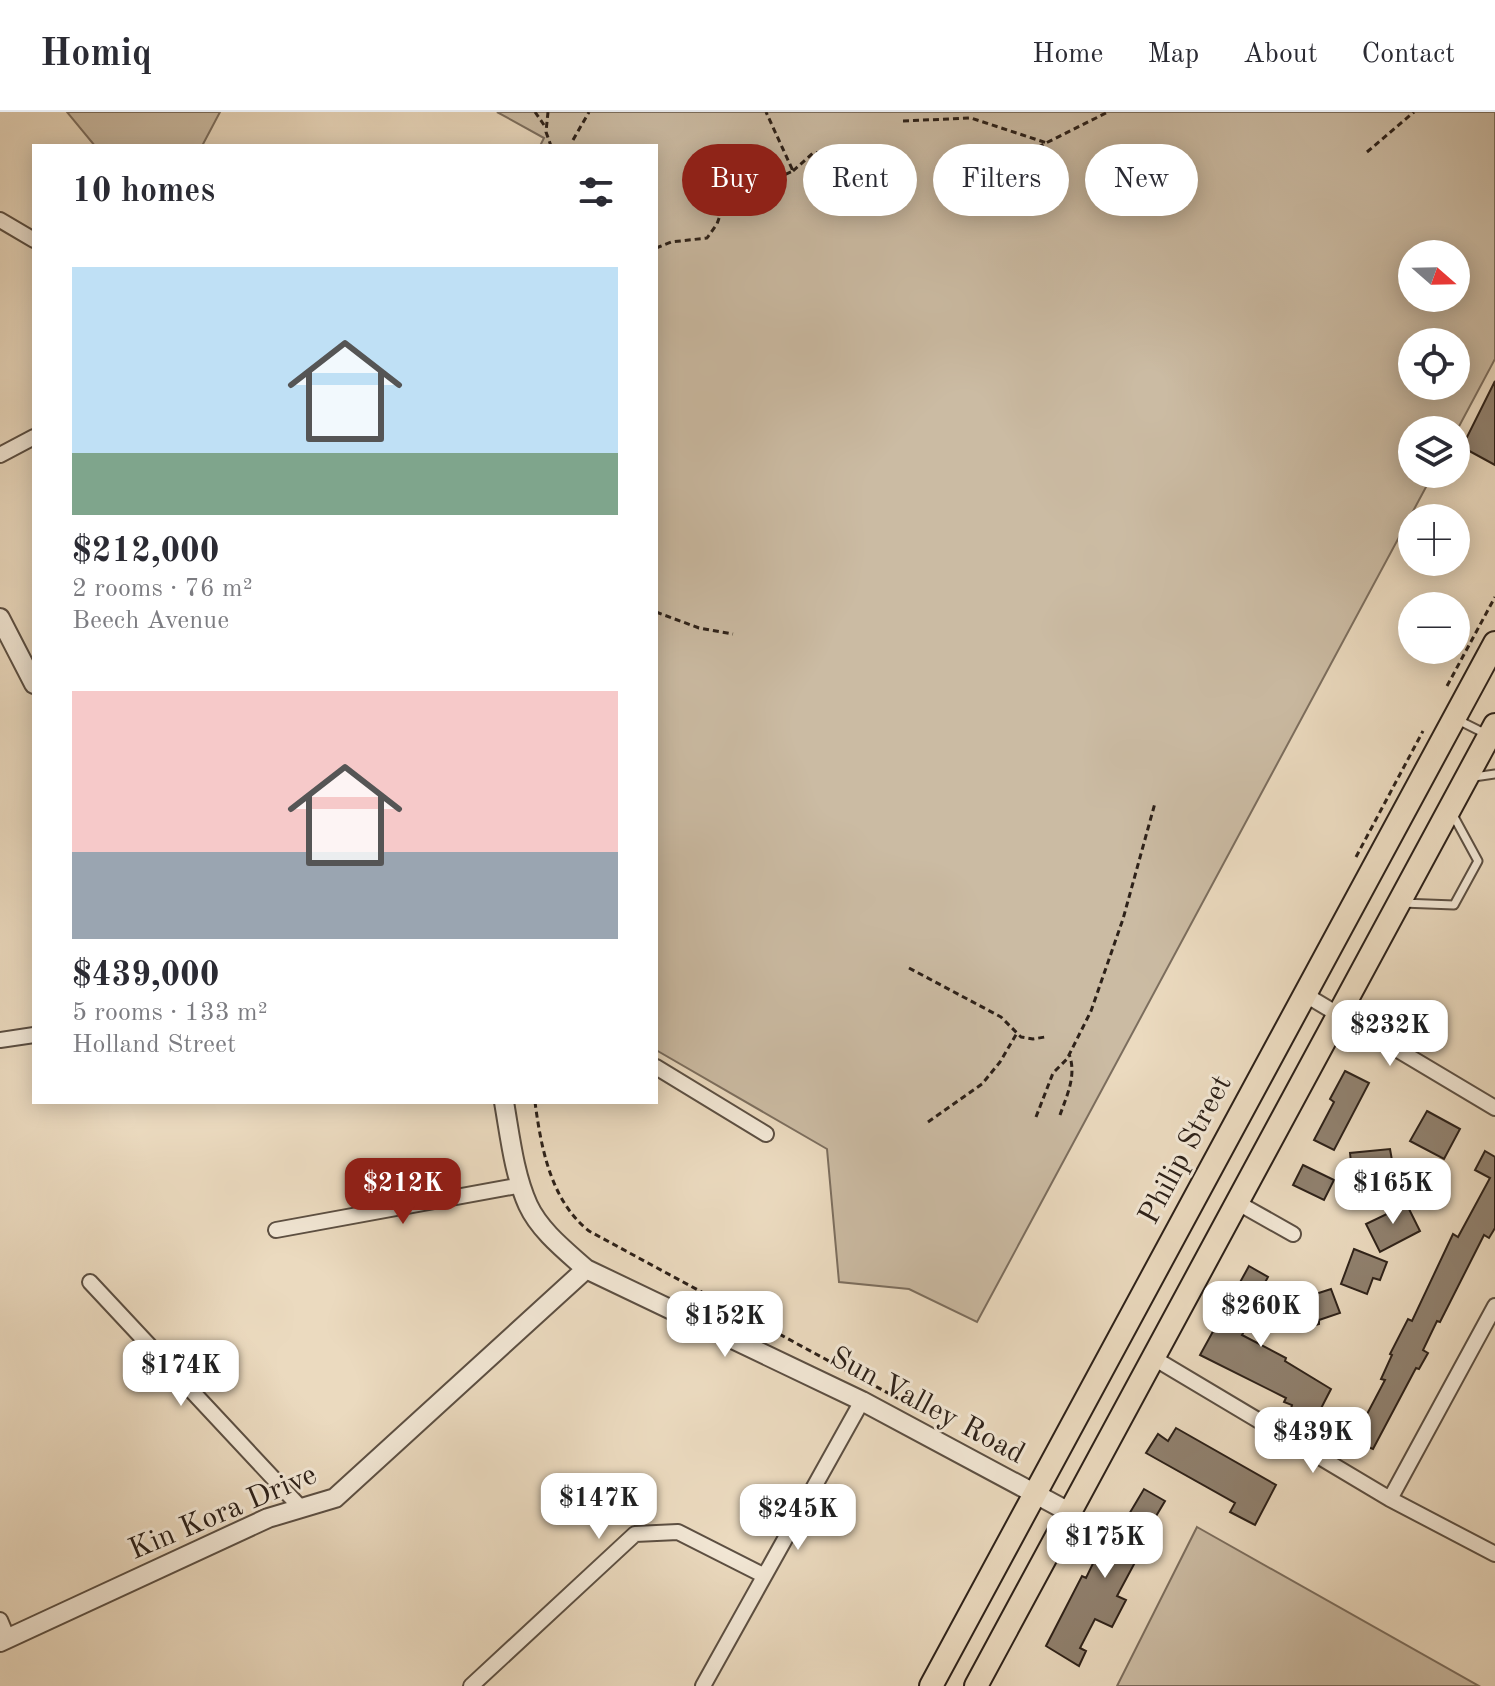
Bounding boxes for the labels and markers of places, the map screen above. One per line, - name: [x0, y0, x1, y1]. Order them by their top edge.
- pin: $232K: [1334, 1000, 1446, 1068]
- pin: $212K: [347, 1158, 459, 1226]
- pin: $165K: [1337, 1158, 1449, 1226]
- pin: $260K: [1205, 1281, 1317, 1349]
- pin: $152K: [669, 1291, 781, 1359]
- pin: $174K: [125, 1340, 237, 1408]
- pin: $439K: [1257, 1407, 1369, 1475]
- pin: $147K: [543, 1473, 655, 1541]
- pin: $245K: [742, 1484, 854, 1552]
- pin: $175K: [1049, 1512, 1161, 1580]

